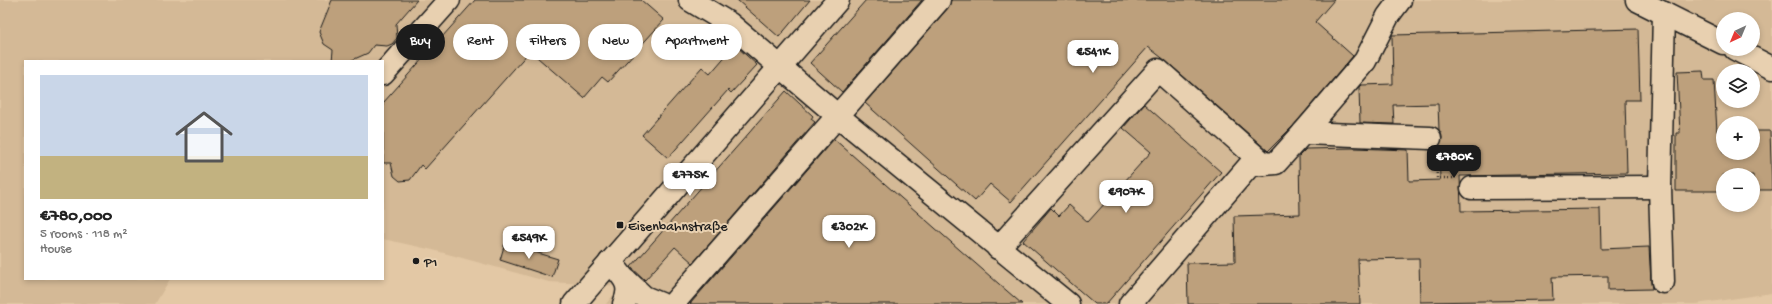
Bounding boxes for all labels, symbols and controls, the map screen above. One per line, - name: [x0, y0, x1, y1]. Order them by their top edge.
- north arrow: [1716, 12, 1760, 56]
- map controls: [1716, 12, 1760, 212]
- chip: Buy: [396, 24, 445, 60]
- chip: Rent: [453, 24, 508, 60]
- chip: Filters: [516, 24, 580, 60]
- chip: New: [588, 24, 643, 60]
- chip: Apartment: [651, 24, 742, 60]
- pin: €541K: [1065, 40, 1121, 74]
- text: €541K: [1076, 45, 1110, 60]
- button: layers: [1716, 64, 1760, 108]
- icon: home: [168, 101, 240, 173]
- button: +: [1716, 116, 1760, 160]
- pin: €780K: [1426, 145, 1482, 179]
- text: €780K: [1436, 150, 1472, 165]
- pin: €775K: [662, 163, 718, 197]
- text: €775K: [672, 168, 708, 183]
- button: −: [1716, 168, 1760, 212]
- pin: €907K: [1098, 180, 1154, 214]
- text: €907K: [1108, 185, 1144, 200]
- text: €780,000: [40, 207, 112, 227]
- pin: €302K: [821, 215, 877, 249]
- place label: Eisenbahnstraße: [628, 219, 728, 236]
- marker: Eisenbahnstraße: [615, 220, 625, 230]
- text: €302K: [831, 220, 867, 235]
- pin: €549K: [501, 226, 557, 260]
- text: 5 rooms · 118 m²: [40, 227, 127, 242]
- text: €549K: [512, 231, 546, 246]
- text: House: [40, 242, 72, 257]
- place label: P1: [423, 255, 437, 272]
- marker: P1: [411, 256, 421, 266]

